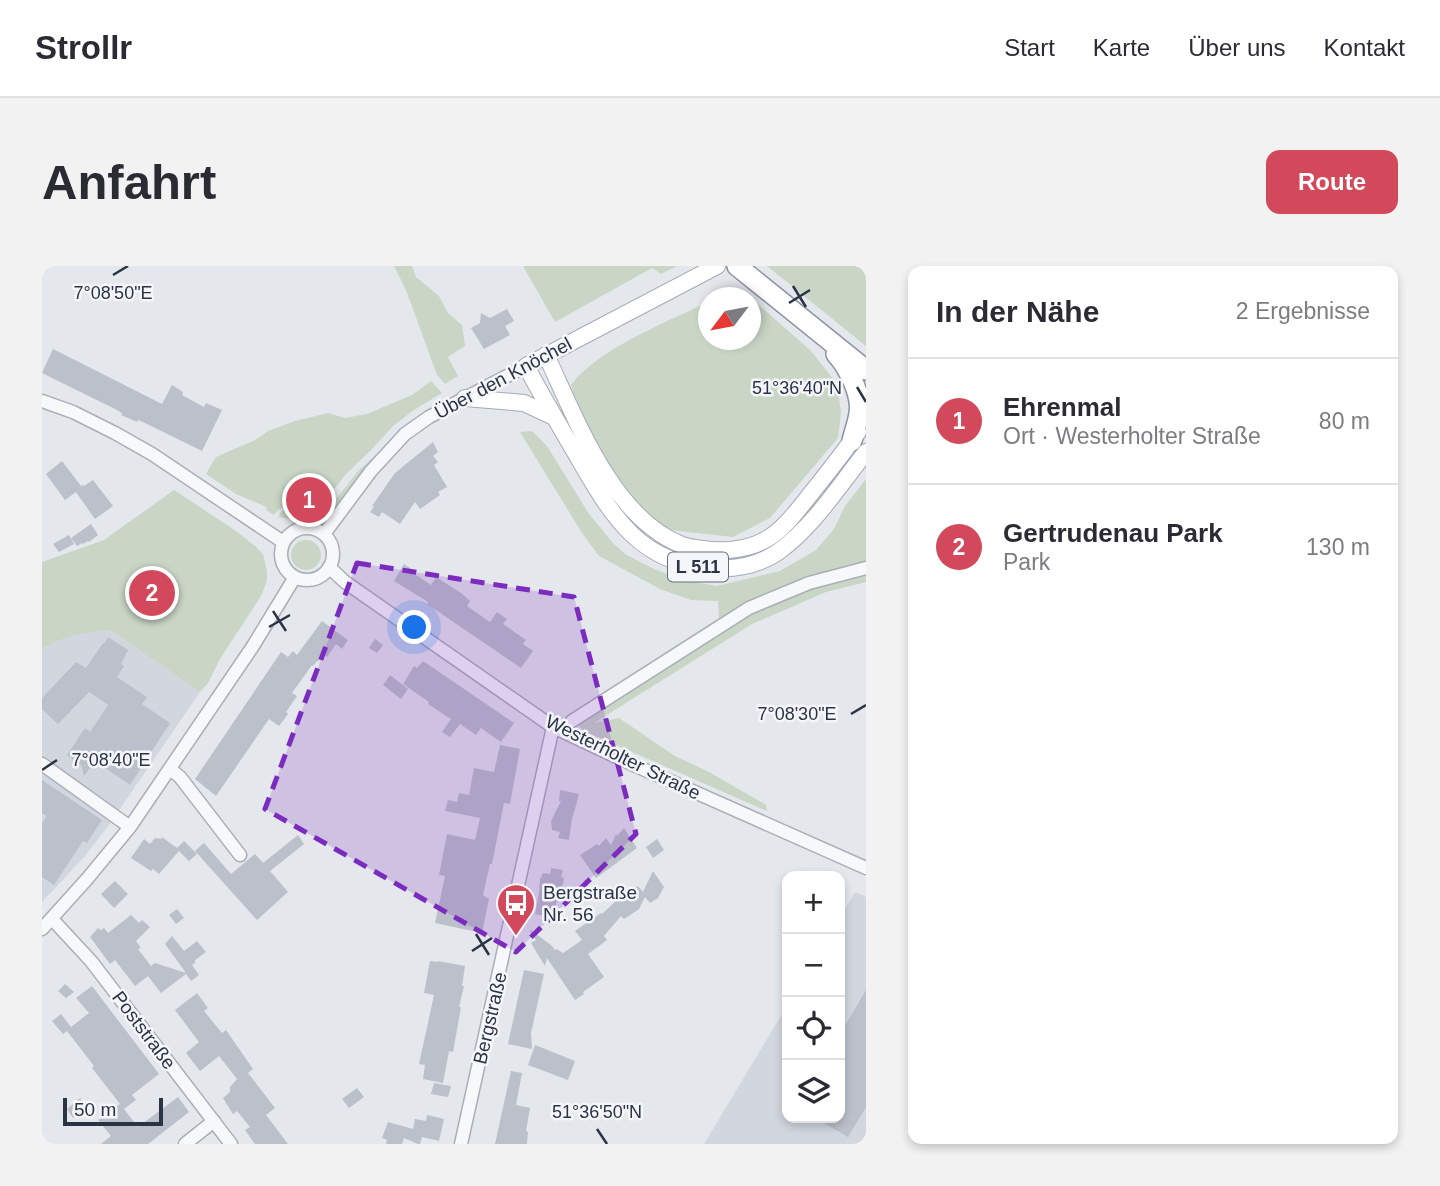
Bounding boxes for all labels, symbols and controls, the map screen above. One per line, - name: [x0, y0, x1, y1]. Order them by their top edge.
- text: Strollr: [35, 29, 132, 66]
- text: Start: [1004, 34, 1055, 61]
- text: Karte: [1093, 34, 1150, 61]
- text: Über uns: [1188, 34, 1286, 61]
- text: Kontakt: [1324, 34, 1405, 61]
- button: Route: [1266, 150, 1398, 214]
- text: Anfahrt: [42, 155, 216, 209]
- text: 7°08'50"E: [73, 283, 153, 303]
- north arrow: [698, 287, 761, 350]
- text: In der Nähe: [936, 295, 1099, 328]
- text: 2 Ergebnisse: [1236, 298, 1370, 324]
- street label: Über den Knöchel: [431, 333, 575, 423]
- text: 51°36'40"N: [752, 378, 842, 398]
- text: Ehrenmal: [1003, 392, 1122, 422]
- text: 1: [953, 408, 965, 434]
- text: 80 m: [1319, 408, 1370, 434]
- text: Ort · Westerholter Straße: [1003, 423, 1261, 449]
- pin: 1: [286, 474, 332, 526]
- text: Gertrudenau Park: [1003, 518, 1223, 548]
- text: 2: [953, 534, 965, 560]
- text: 130 m: [1306, 534, 1370, 560]
- text: Park: [1003, 549, 1050, 575]
- road number: L 511: [668, 552, 728, 582]
- pin: 2: [129, 567, 175, 619]
- your location: [397, 610, 431, 644]
- text: 7°08'30"E: [757, 704, 837, 724]
- street label: Westerholter Straße: [542, 710, 704, 804]
- text: 7°08'40"E: [71, 750, 151, 770]
- map controls: [782, 871, 845, 1123]
- button: +: [782, 871, 845, 934]
- bus stop icon: Bergstraße Nr. 56: [495, 882, 537, 937]
- place label: Bergstraße Nr. 56: [543, 882, 637, 925]
- button: −: [782, 934, 845, 997]
- street label: Bergstraße: [469, 970, 511, 1066]
- street label: Poststraße: [108, 987, 180, 1073]
- button: locate: [782, 997, 845, 1060]
- button: layers: [782, 1060, 845, 1123]
- scale bar: [63, 1095, 163, 1127]
- text: 50 m: [74, 1099, 116, 1120]
- text: 51°36'50"N: [552, 1102, 642, 1122]

